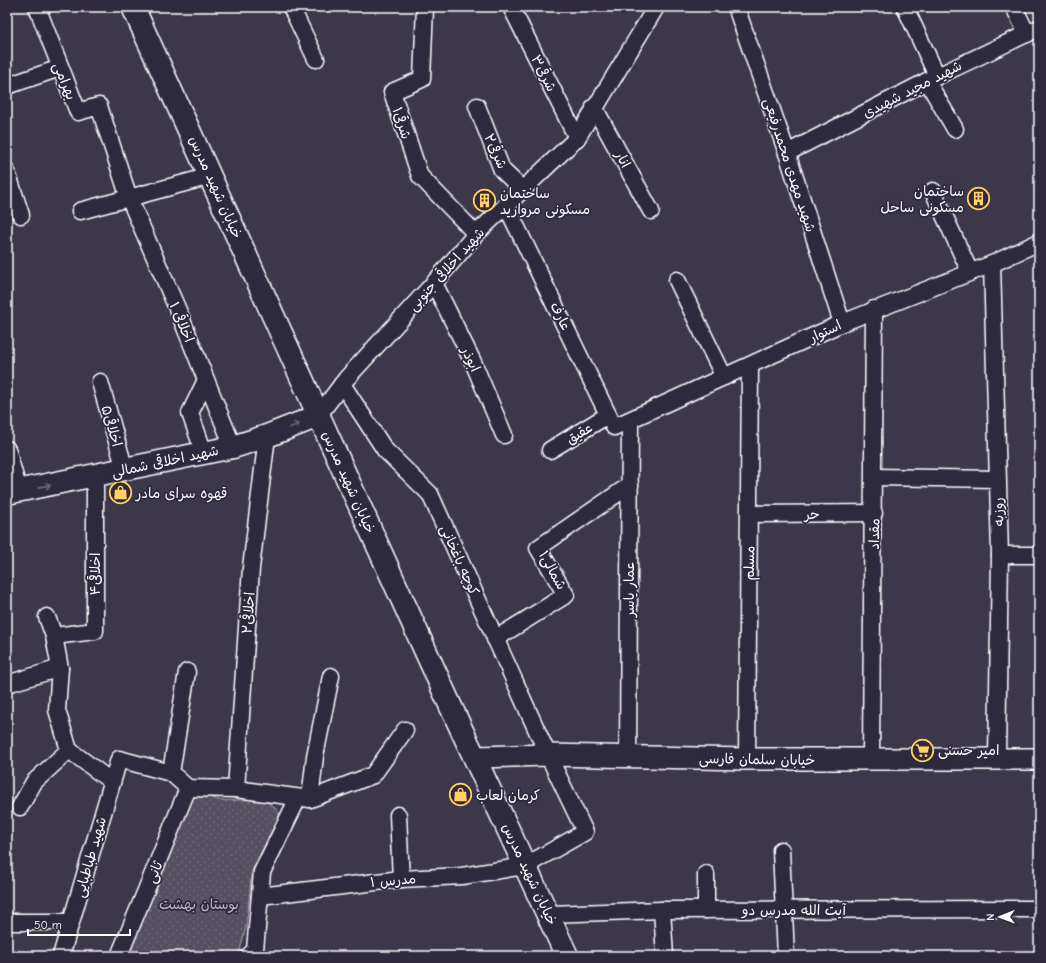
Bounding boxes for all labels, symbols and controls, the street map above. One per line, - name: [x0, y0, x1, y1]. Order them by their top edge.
- street label: شرقی۳: [527, 52, 560, 94]
- street label: شهید مجید شهیدی: [860, 57, 965, 122]
- street label: بهرامی: [49, 60, 80, 103]
- street label: شهید مهدی محمدرفیعی: [760, 96, 819, 234]
- street label: شرقی۱: [388, 105, 415, 141]
- street label: شرقی۲: [480, 131, 511, 172]
- street label: خیابان شهید مدرس: [185, 133, 246, 241]
- street label: انار: [610, 147, 634, 171]
- place label: ساختمان مسکونی ساحل: [880, 183, 964, 216]
- place label: ساختمان مسکونی مروارید: [500, 185, 590, 218]
- building icon: ساختمان مسکونی ساحل: [966, 186, 992, 212]
- building icon: ساختمان مسکونی مروارید: [472, 188, 498, 214]
- street label: شهید اخلاقی جنوبی: [404, 224, 489, 315]
- street label: اخلاقی ۱: [165, 299, 198, 345]
- street label: عارف: [547, 299, 575, 333]
- street label: استوار: [805, 317, 844, 347]
- street label: ابوذر: [457, 343, 484, 375]
- street label: اخلاقی۵: [98, 403, 126, 449]
- street label: عقیق: [563, 419, 595, 448]
- one-way arrow: [287, 421, 299, 429]
- street label: خیابان شهید مدرس: [318, 428, 379, 536]
- street label: شهید اخلاقی شمالی: [110, 442, 220, 481]
- shop icon: قهوه سرای مادر: [107, 480, 133, 506]
- one-way arrow: [38, 481, 51, 489]
- place label: قهوه سرای مادر: [135, 485, 227, 503]
- street label: روزبه: [989, 497, 1008, 527]
- street label: حر: [803, 506, 820, 523]
- street label: مقداد: [866, 518, 883, 550]
- street label: کوچه باغخانی: [436, 522, 483, 599]
- street label: مسلم: [741, 545, 760, 581]
- street label: شمالی۱: [535, 548, 570, 593]
- street label: اخلاقی۴: [87, 552, 104, 596]
- street label: عمار یاسر: [621, 561, 638, 618]
- street label: اخلاقی۲: [239, 591, 258, 635]
- supermarket icon: امیر حسنی: [909, 737, 935, 763]
- place label: امیر حسنی: [938, 742, 999, 759]
- street label: خیابان سلمان فارسی: [699, 750, 815, 769]
- shop icon: کرمان لعاب: [447, 782, 473, 808]
- place label: کرمان لعاب: [476, 787, 540, 804]
- street label: شهید طباطبایی: [71, 815, 110, 899]
- street label: خیابان شهید مدرس: [498, 821, 561, 928]
- street label: ثانی: [143, 858, 167, 885]
- street label: مدرس ۱: [369, 870, 417, 891]
- park label: بوستان بهشت: [159, 896, 239, 913]
- north arrow: [980, 897, 1020, 937]
- street label: آیت الله مدرس دو: [741, 902, 846, 919]
- scale bar: [28, 911, 130, 937]
- text: N: [984, 913, 997, 921]
- text: 50 m: [34, 918, 62, 932]

